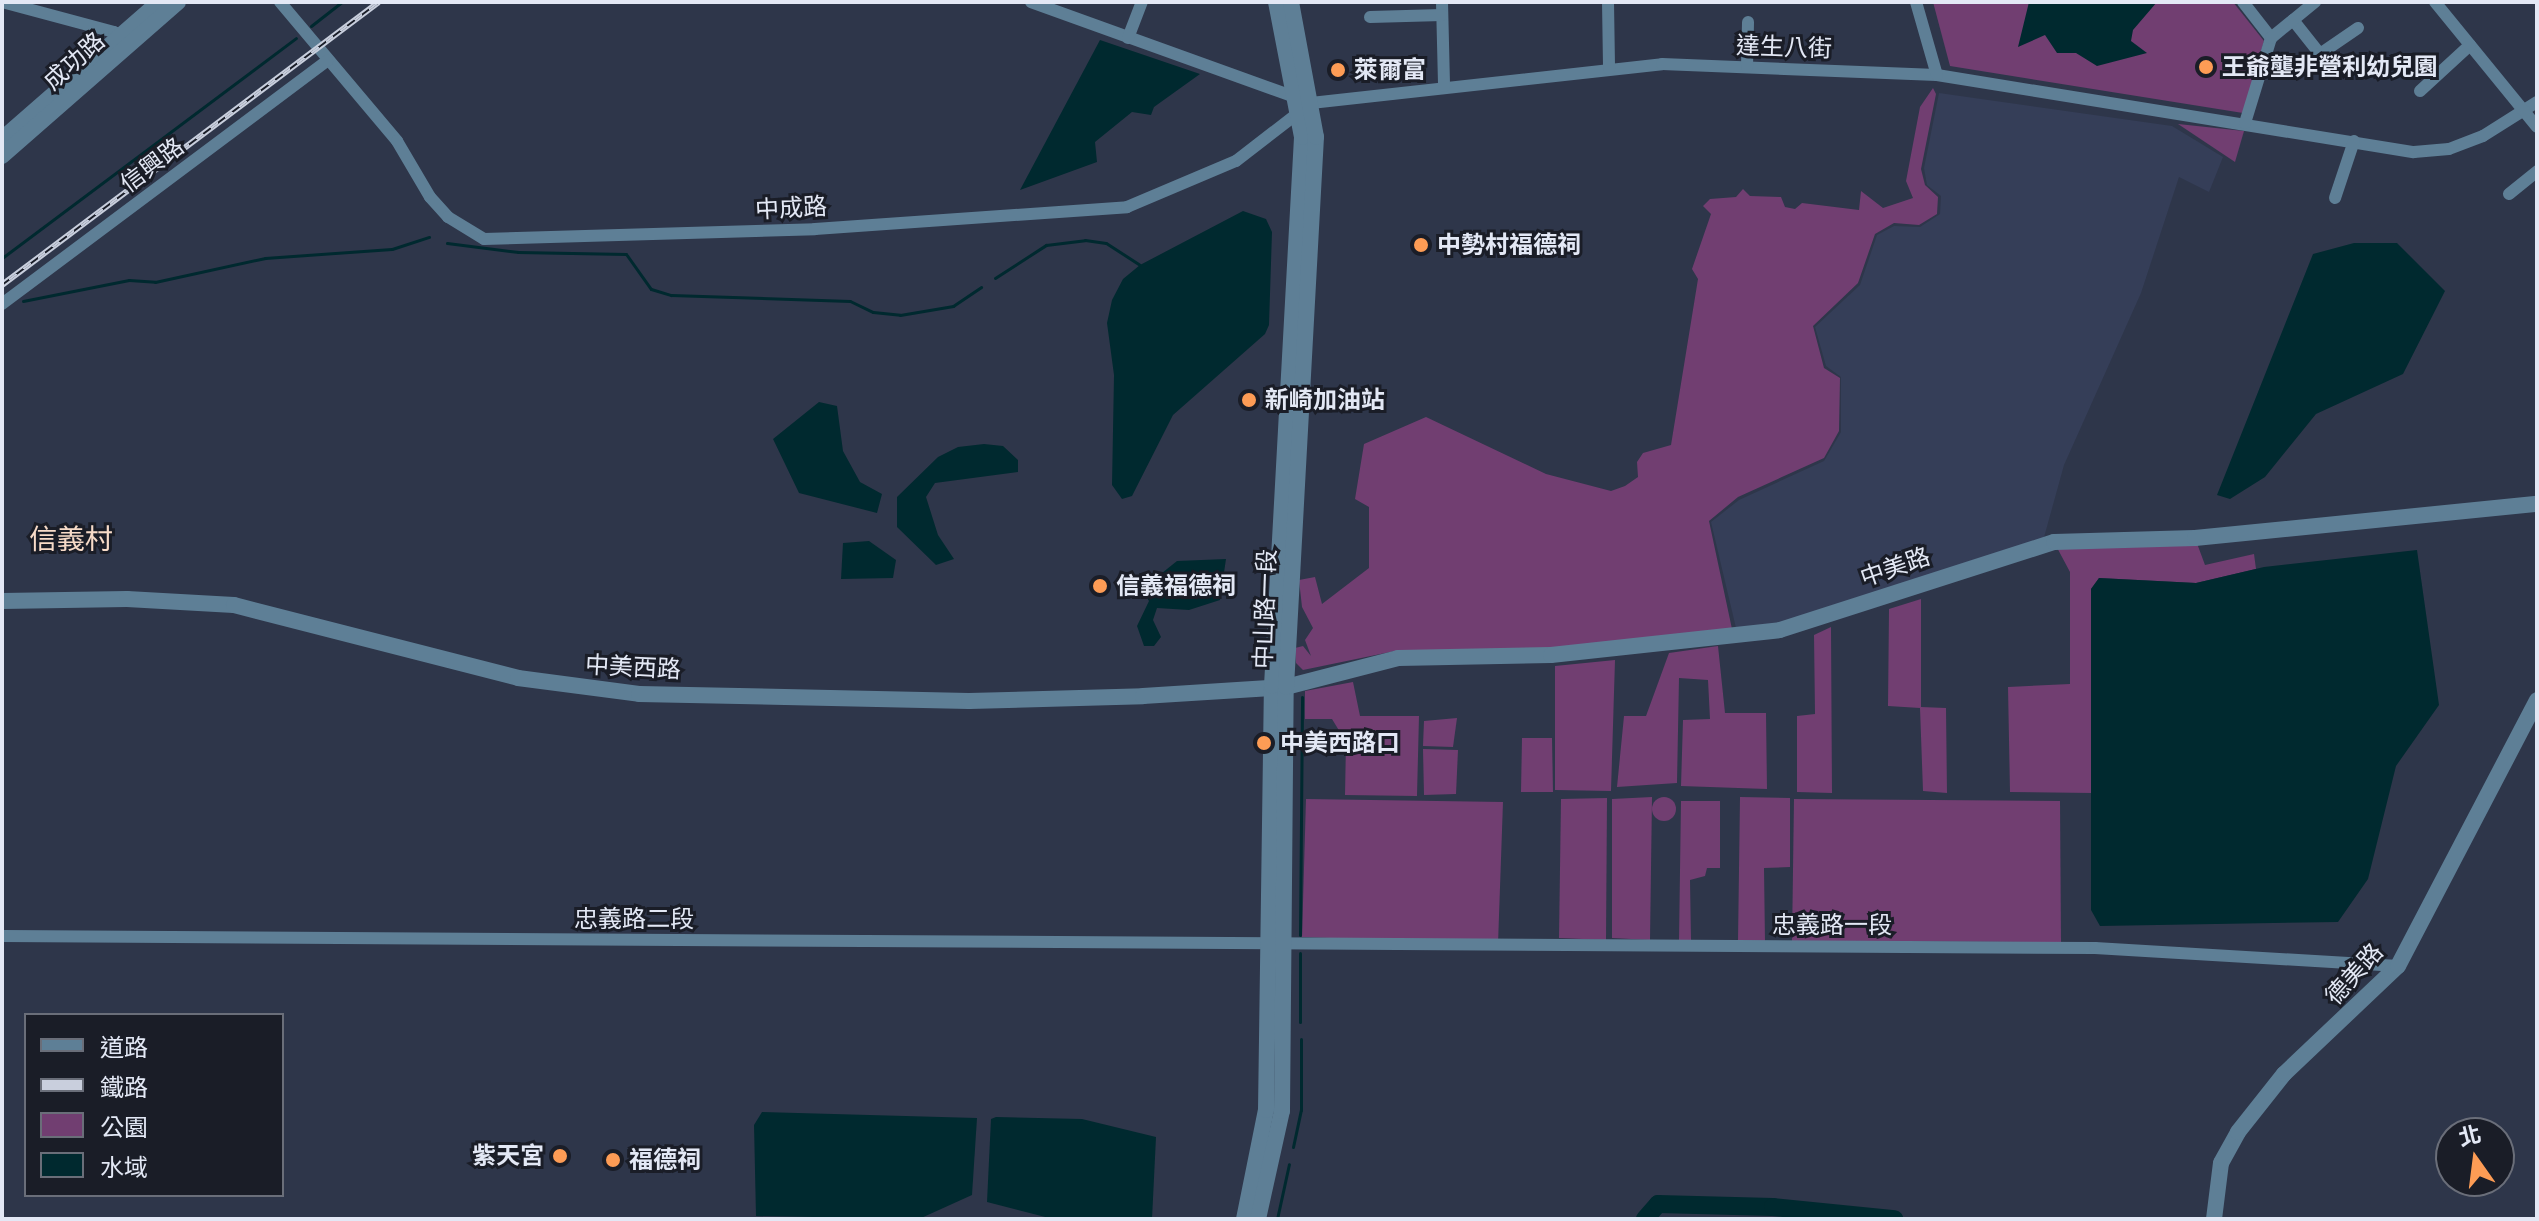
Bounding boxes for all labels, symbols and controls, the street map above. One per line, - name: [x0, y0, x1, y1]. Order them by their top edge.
- street label: 成功路: [38, 26, 110, 96]
- street label: 達生八街: [1736, 31, 1832, 63]
- place label: 王爺壟非營利幼兒園: [2222, 53, 2438, 81]
- place label: 萊爾富: [1354, 56, 1426, 84]
- marker: 王爺壟非營利幼兒園: [2197, 58, 2215, 76]
- marker: 萊爾富: [1329, 61, 1347, 79]
- street label: 信興路: [115, 132, 189, 198]
- street label: 中成路: [754, 192, 828, 224]
- place label: 中勢村福德祠: [1437, 231, 1581, 259]
- marker: 中勢村福德祠: [1412, 236, 1430, 254]
- place label: 新崎加油站: [1265, 386, 1385, 414]
- marker: 新崎加油站: [1240, 391, 1258, 409]
- district label: 信義村: [29, 522, 113, 556]
- street label: 中美路: [1856, 542, 1934, 592]
- street label: 中山路一段: [1249, 549, 1281, 669]
- place label: 信義福德祠: [1116, 572, 1236, 600]
- marker: 信義福德祠: [1091, 577, 1109, 595]
- street label: 中美西路: [584, 650, 682, 684]
- place label: 中美西路口: [1280, 729, 1400, 757]
- marker: 中美西路口: [1255, 734, 1273, 752]
- street label: 忠義路二段: [574, 905, 694, 933]
- street label: 忠義路一段: [1772, 911, 1892, 939]
- street label: 德美路: [2319, 938, 2389, 1010]
- legend: [24, 1013, 284, 1197]
- text: 道路: [100, 1032, 148, 1063]
- text: 鐵路: [100, 1072, 148, 1103]
- text: 公園: [100, 1112, 148, 1143]
- north arrow: [2435, 1117, 2515, 1197]
- text: 北: [2456, 1119, 2484, 1152]
- place label: 紫天宮: [472, 1142, 544, 1170]
- place label: 福德祠: [629, 1146, 701, 1174]
- marker: 紫天宮: [551, 1147, 569, 1165]
- marker: 福德祠: [604, 1151, 622, 1169]
- text: 水域: [100, 1152, 148, 1183]

